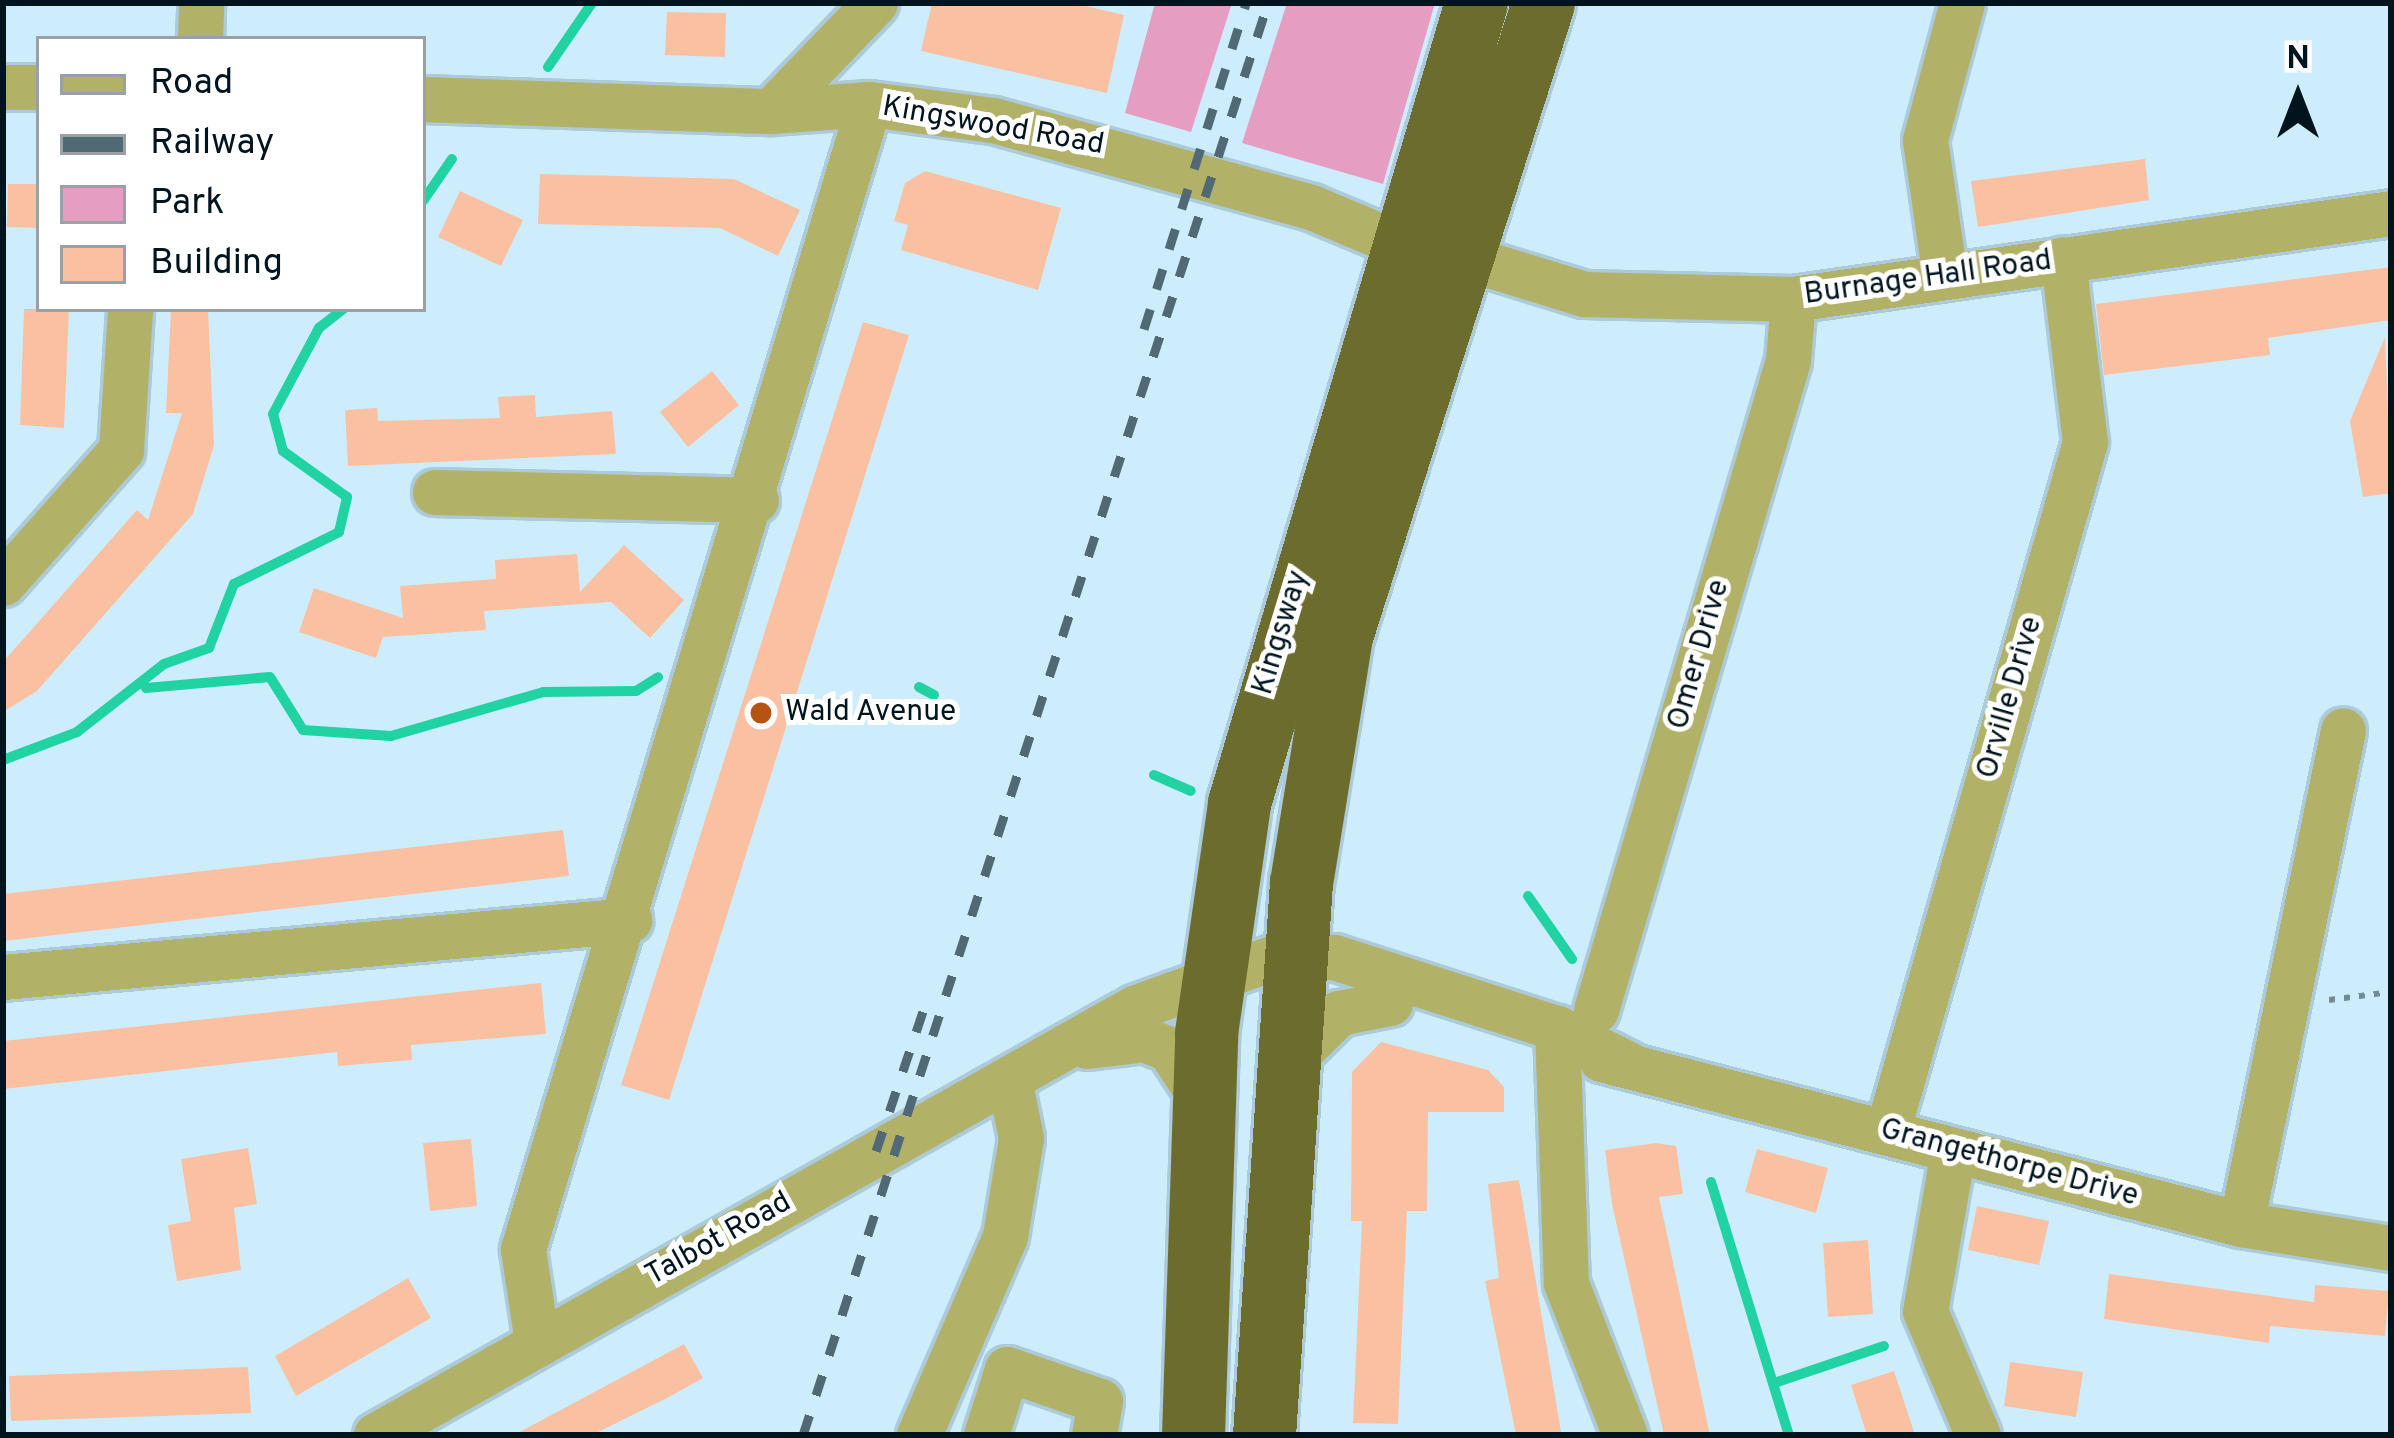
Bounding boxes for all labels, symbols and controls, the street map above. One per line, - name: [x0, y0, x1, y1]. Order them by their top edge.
- legend: [36, 36, 426, 312]
- north arrow: [2238, 36, 2358, 156]
- text: N: [2286, 39, 2310, 81]
- text: Road: [150, 61, 233, 107]
- street label: Kingswood Road: [879, 90, 1107, 164]
- text: Railway: [150, 121, 274, 167]
- text: Park: [150, 181, 224, 227]
- text: Building: [150, 241, 283, 287]
- street label: Burnage Hall Road: [1802, 244, 2054, 314]
- street label: Kingsway: [1246, 566, 1318, 700]
- street label: Omer Drive: [1661, 576, 1739, 734]
- street label: Orville Drive: [1971, 613, 2051, 783]
- place label: Wald Avenue: [785, 695, 957, 731]
- marker: Wald Avenue: [748, 700, 774, 726]
- street label: Grangethorpe Drive: [1876, 1112, 2142, 1216]
- street label: Talbot Road: [640, 1185, 798, 1295]

